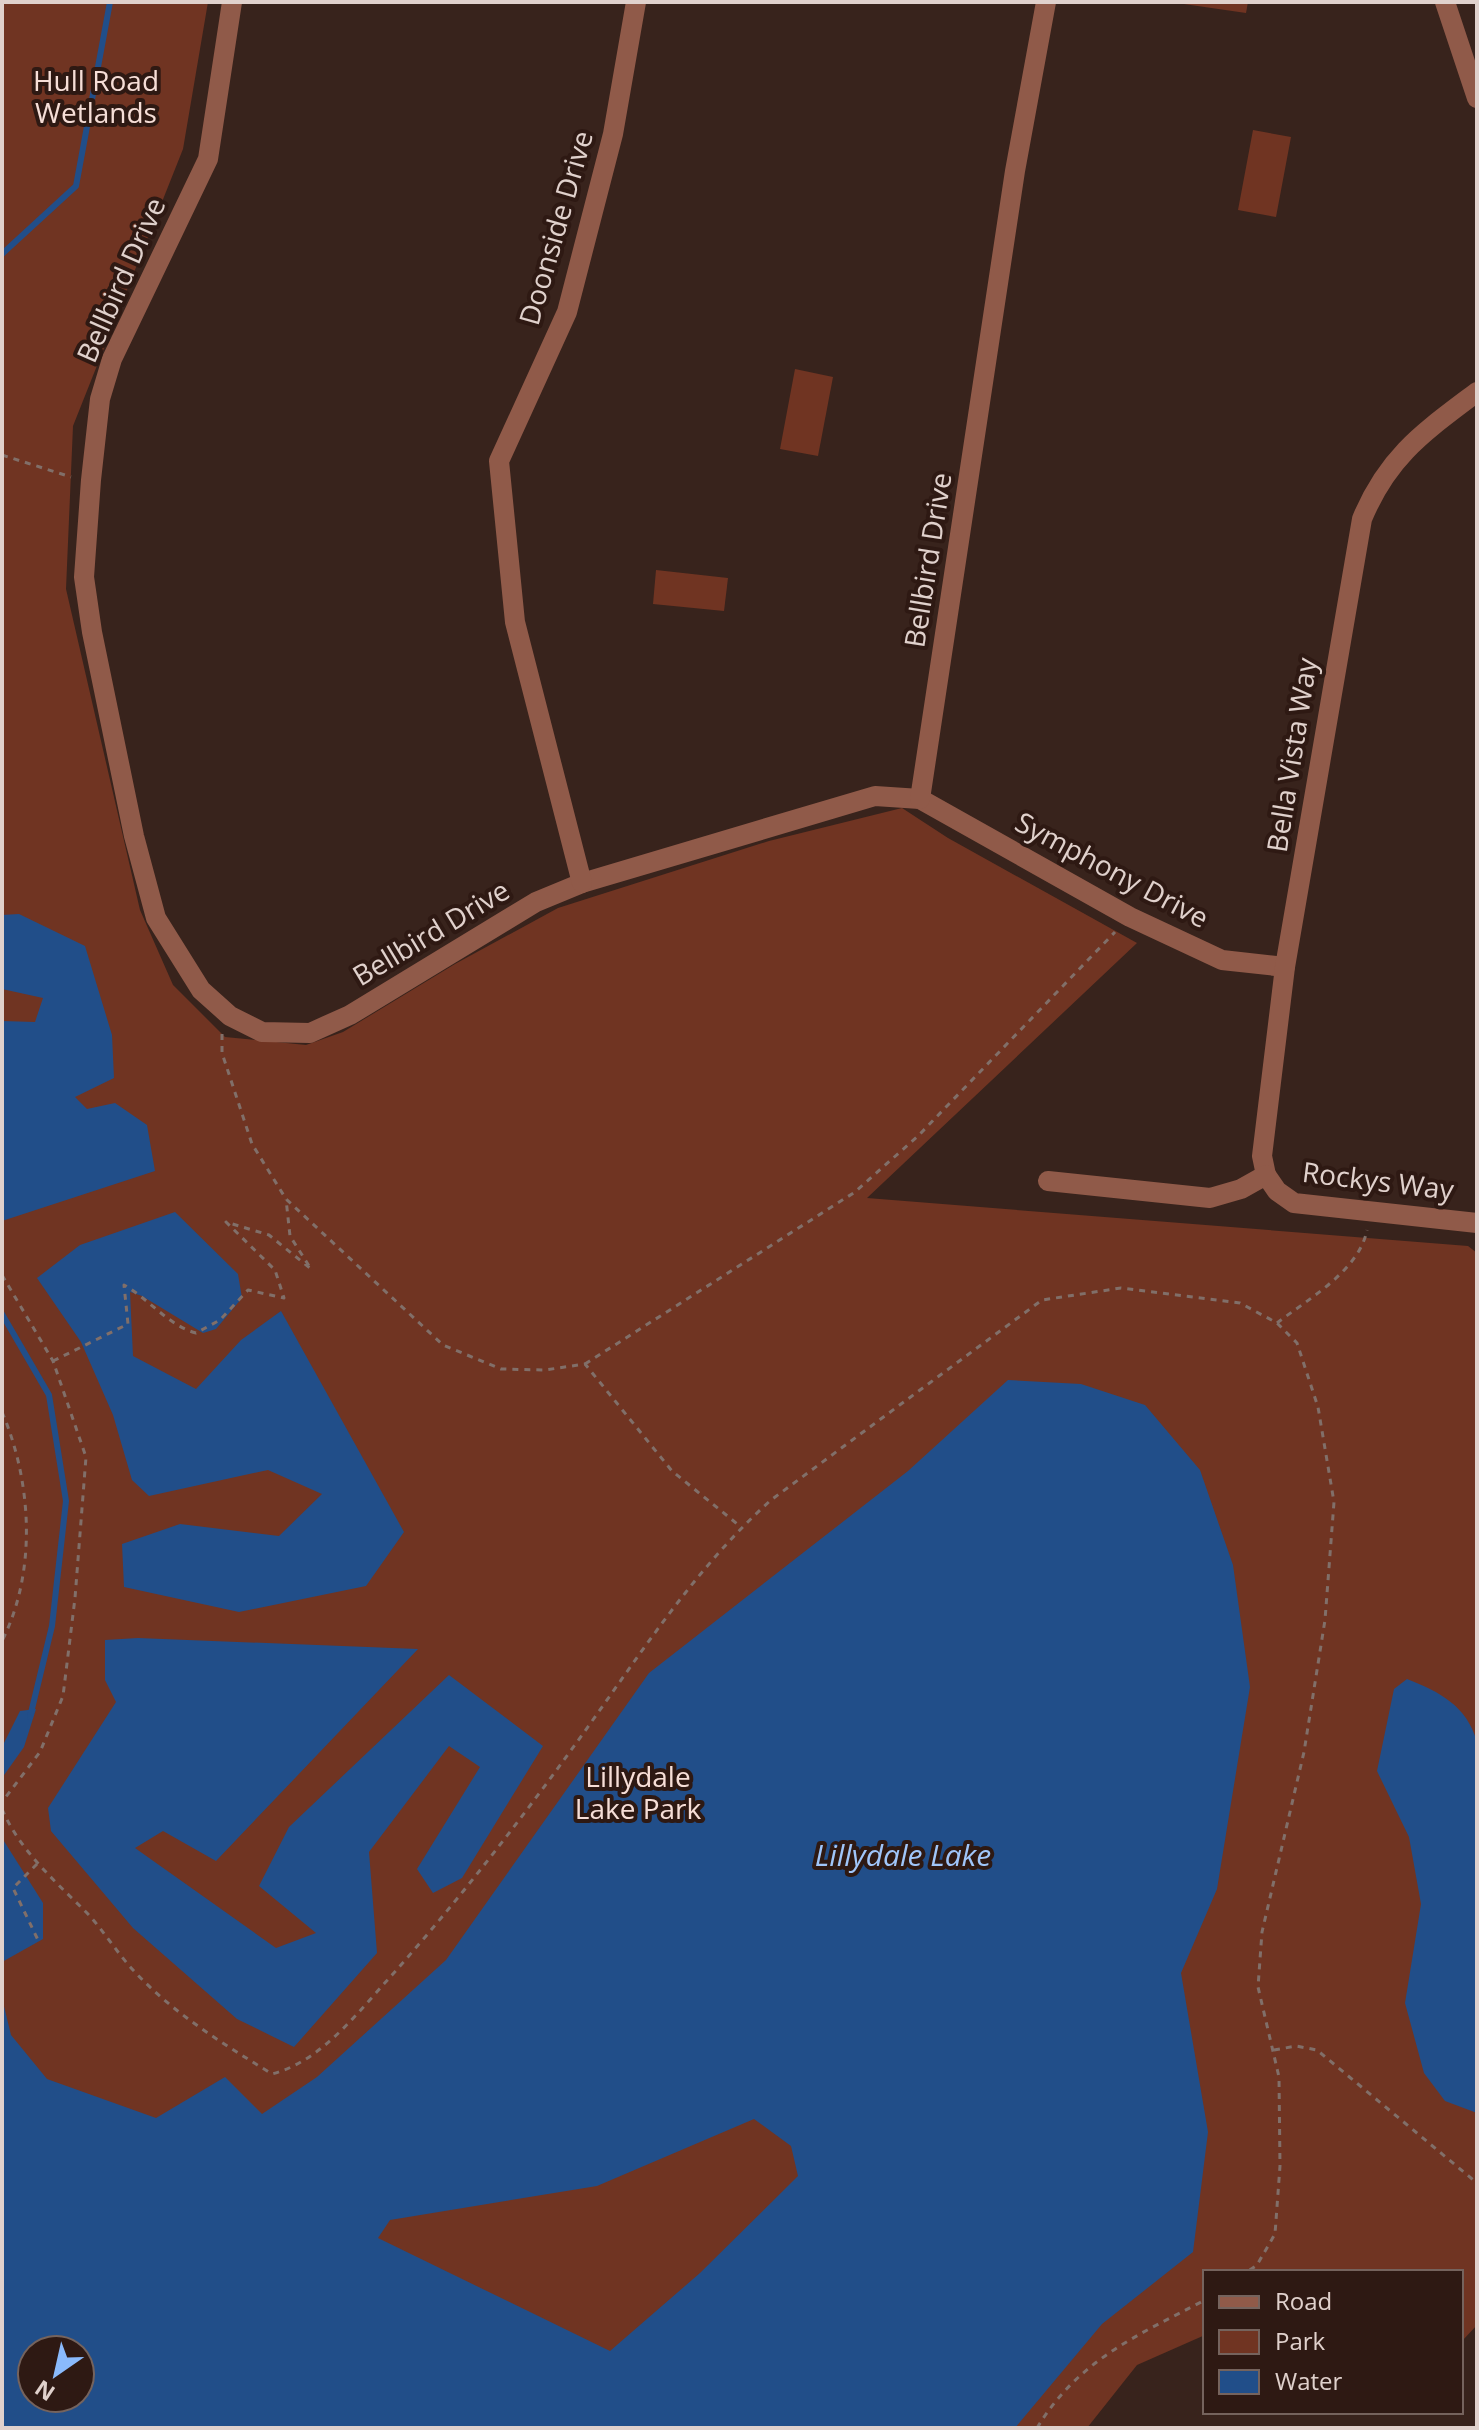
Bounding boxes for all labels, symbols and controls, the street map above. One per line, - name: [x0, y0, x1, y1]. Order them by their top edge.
- park label: Hull Road Wetlands: [33, 61, 159, 131]
- street label: Doonside Drive: [509, 126, 601, 329]
- street label: Bellbird Drive: [67, 191, 173, 368]
- street label: Bellbird Drive: [894, 470, 960, 650]
- street label: Bella Vista Way: [1257, 654, 1325, 855]
- street label: Symphony Drive: [1009, 802, 1216, 936]
- street label: Bellbird Drive: [345, 870, 516, 994]
- street label: Rockys Way: [1300, 1152, 1457, 1208]
- park label: Lillydale Lake Park: [575, 1757, 702, 1827]
- water label: Lillydale Lake: [815, 1834, 991, 1875]
- legend: [1203, 2270, 1463, 2414]
- text: Road: [1275, 2284, 1332, 2317]
- text: Park: [1275, 2324, 1326, 2357]
- north arrow: [16, 2334, 96, 2414]
- text: Water: [1275, 2364, 1343, 2397]
- text: N: [28, 2374, 60, 2409]

